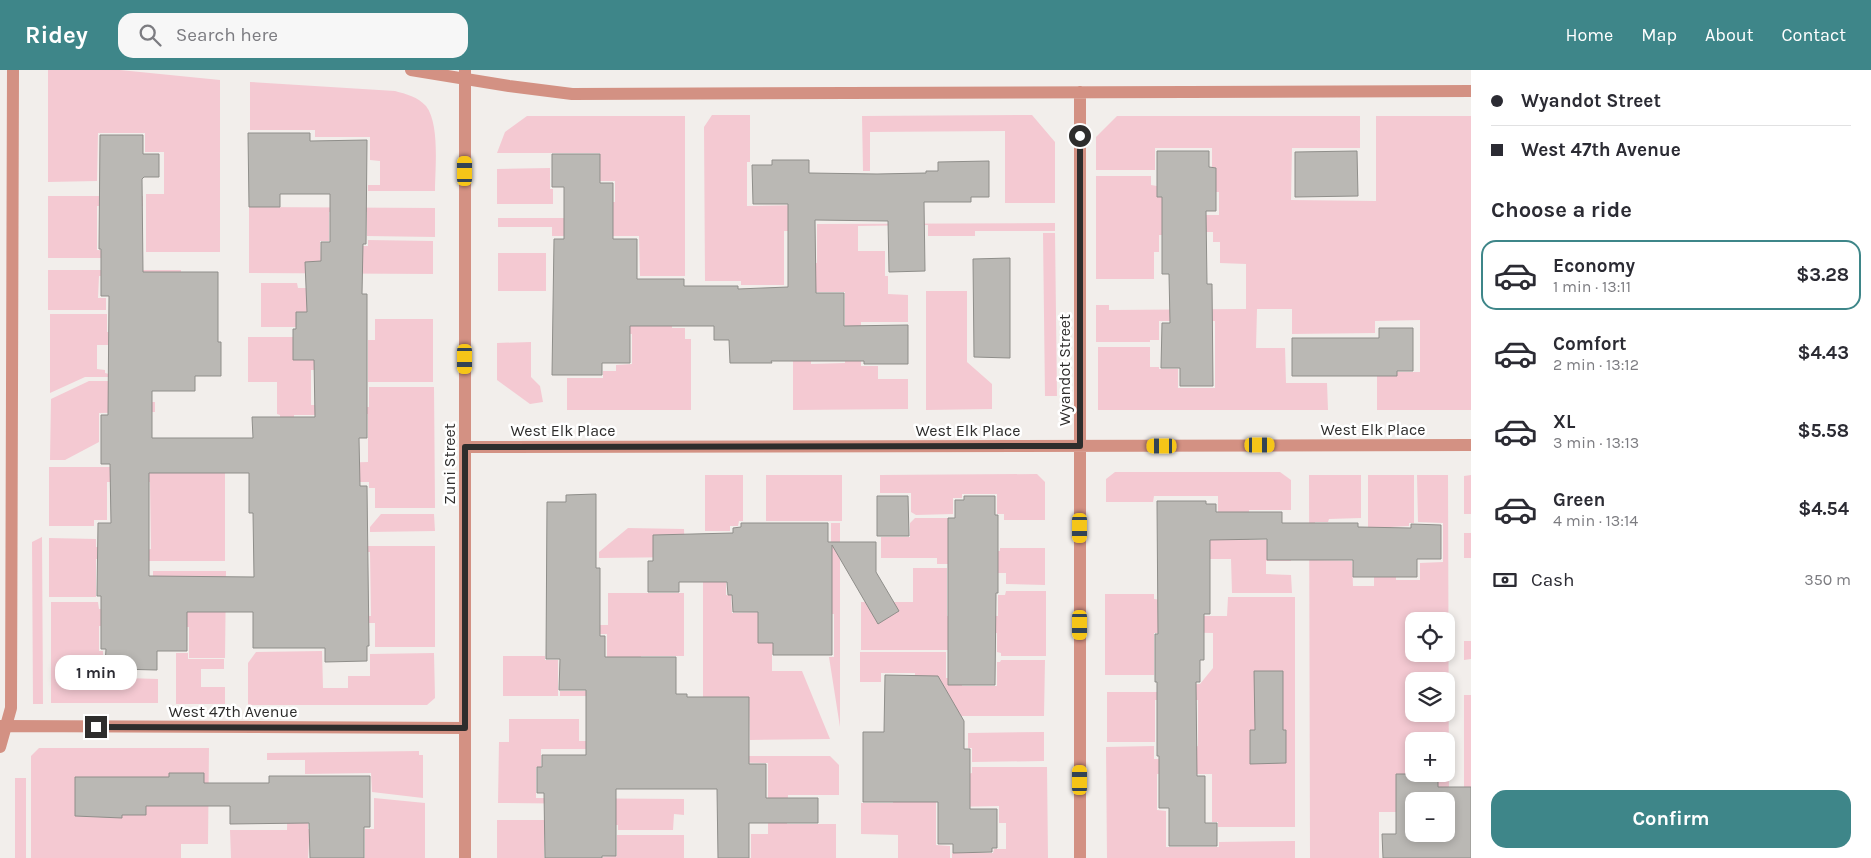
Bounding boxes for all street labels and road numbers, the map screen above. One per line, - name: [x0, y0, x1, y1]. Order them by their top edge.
- street label: Wyandot Street: [1055, 314, 1074, 426]
- street label: West Elk Place: [1320, 420, 1426, 439]
- street label: West Elk Place: [510, 421, 616, 440]
- street label: West Elk Place: [915, 421, 1021, 440]
- street label: Zuni Street: [440, 423, 459, 505]
- street label: West 47th Avenue: [169, 702, 297, 721]

